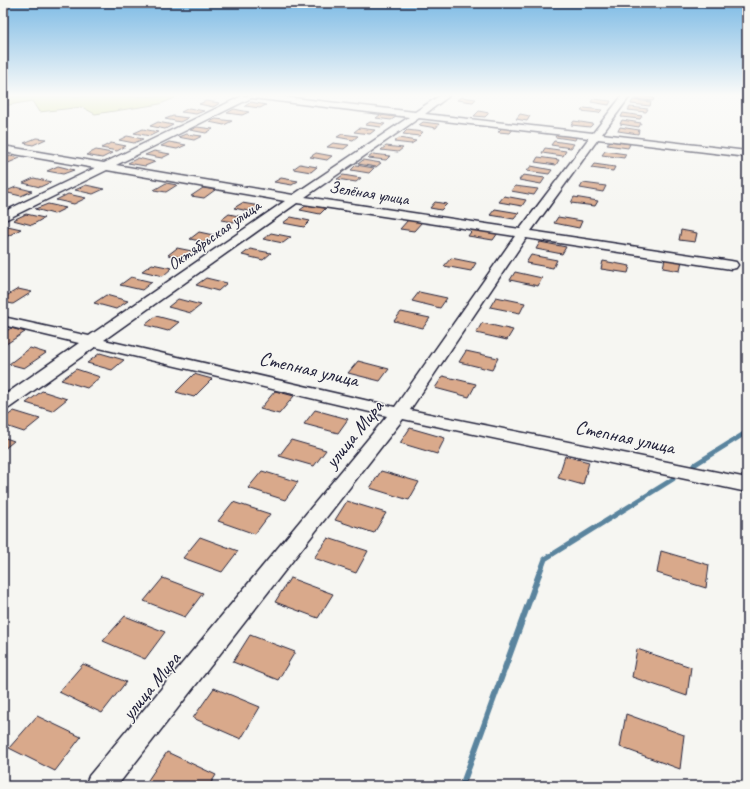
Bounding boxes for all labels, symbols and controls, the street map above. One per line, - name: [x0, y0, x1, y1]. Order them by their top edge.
- street label: Зелёная улица: [327, 176, 412, 210]
- street label: Октябрьская улица: [163, 194, 266, 275]
- street label: Степная улица: [257, 345, 363, 393]
- street label: улица Мира: [318, 393, 390, 474]
- street label: Степная улица: [573, 414, 679, 460]
- street label: улица Мира: [115, 645, 187, 726]

